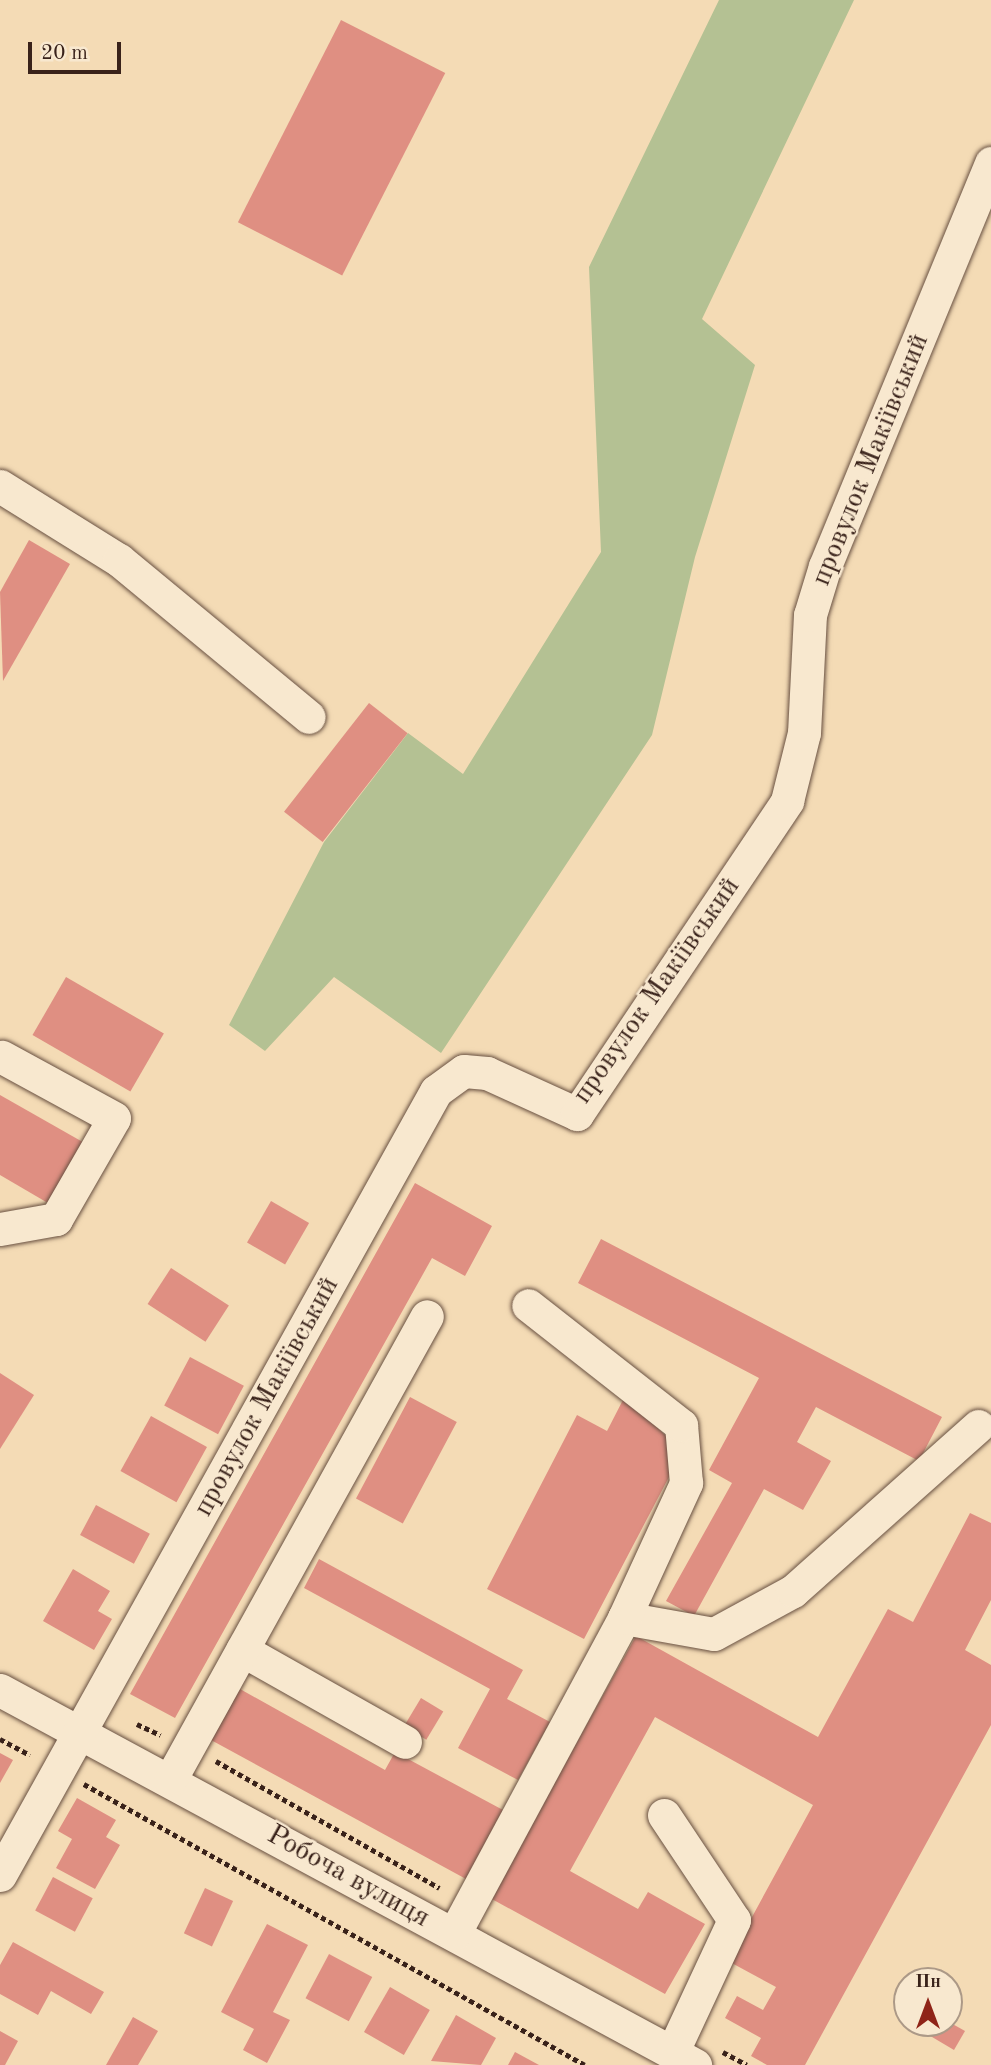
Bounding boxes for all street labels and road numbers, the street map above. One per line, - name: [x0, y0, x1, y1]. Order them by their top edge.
- street label: провулок Макіївський: [805, 329, 937, 591]
- street label: провулок Макіївський: [566, 871, 748, 1111]
- street label: провулок Макіївський: [187, 1271, 347, 1523]
- street label: Робоча вулиця: [261, 1819, 435, 1935]

